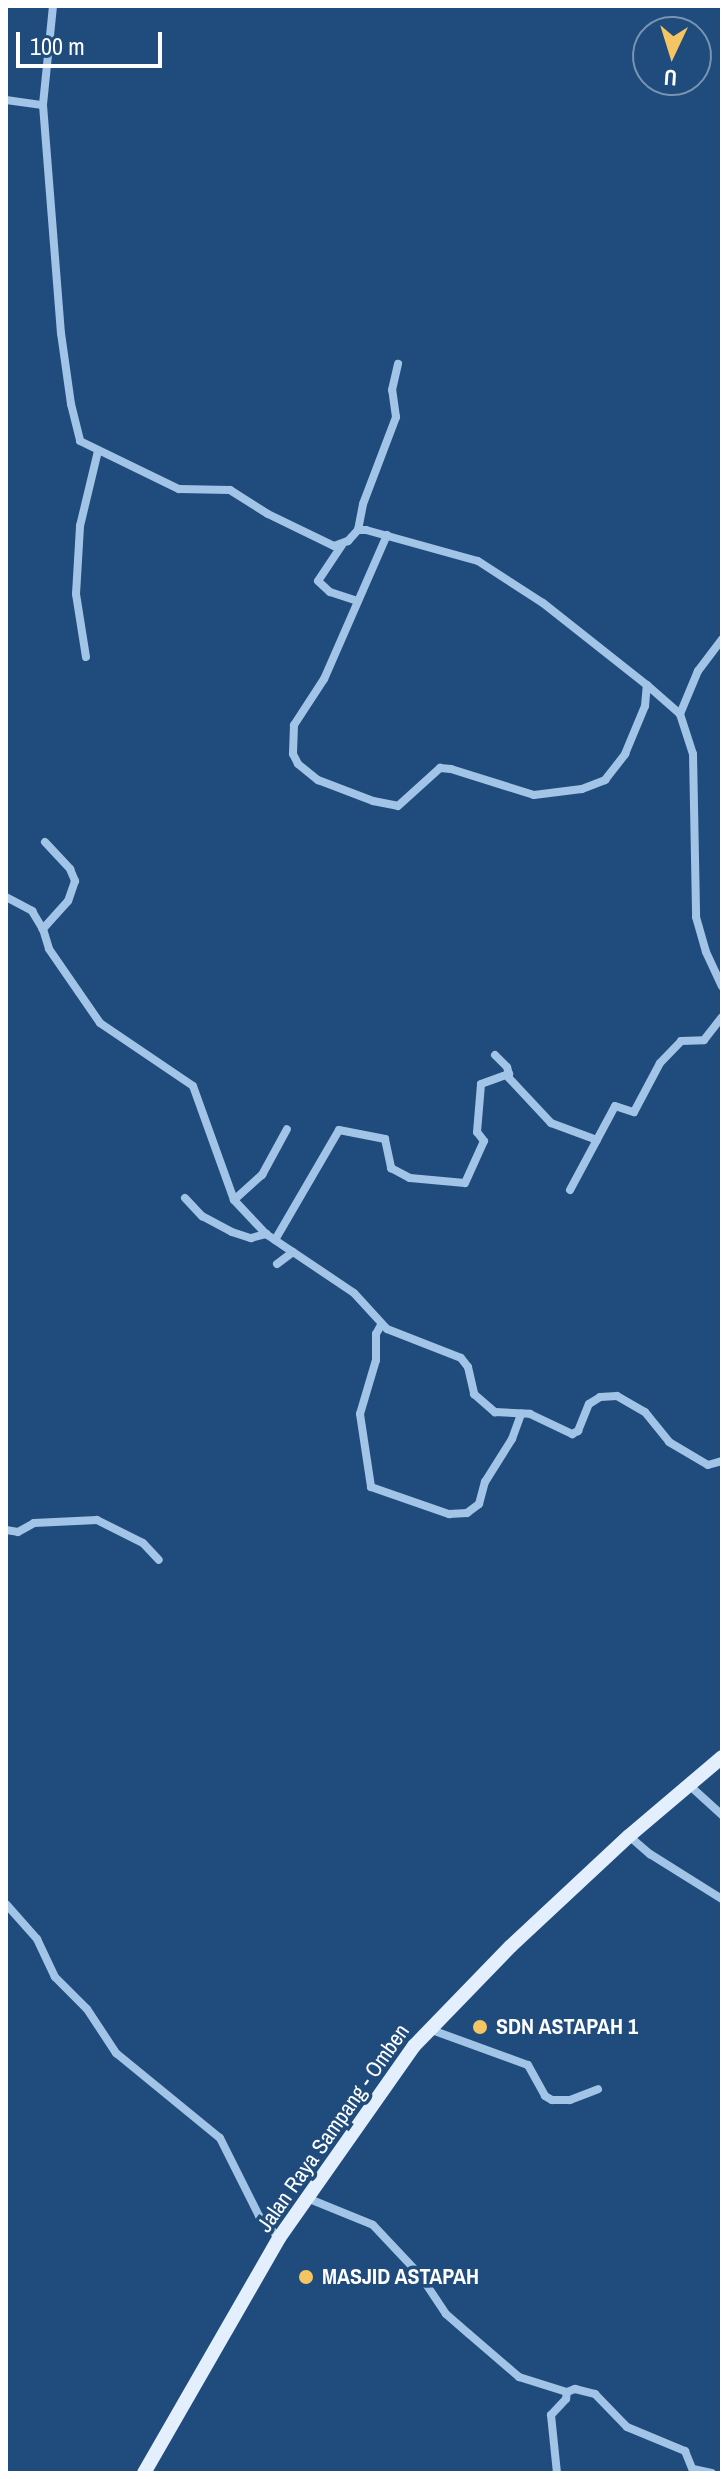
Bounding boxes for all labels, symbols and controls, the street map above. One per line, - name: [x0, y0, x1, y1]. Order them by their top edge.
- scale bar: [20, 16, 166, 66]
- north arrow: [632, 16, 712, 96]
- text: 100 m: [30, 30, 85, 62]
- text: U: [663, 63, 678, 93]
- place label: SDN ASTAPAH 1: [496, 2014, 639, 2040]
- marker: SDN ASTAPAH 1: [471, 2018, 489, 2036]
- street label: Jalan Raya Sampang - Omben: [251, 2019, 415, 2237]
- place label: MASJID ASTAPAH: [322, 2264, 480, 2290]
- marker: MASJID ASTAPAH: [297, 2268, 315, 2286]

